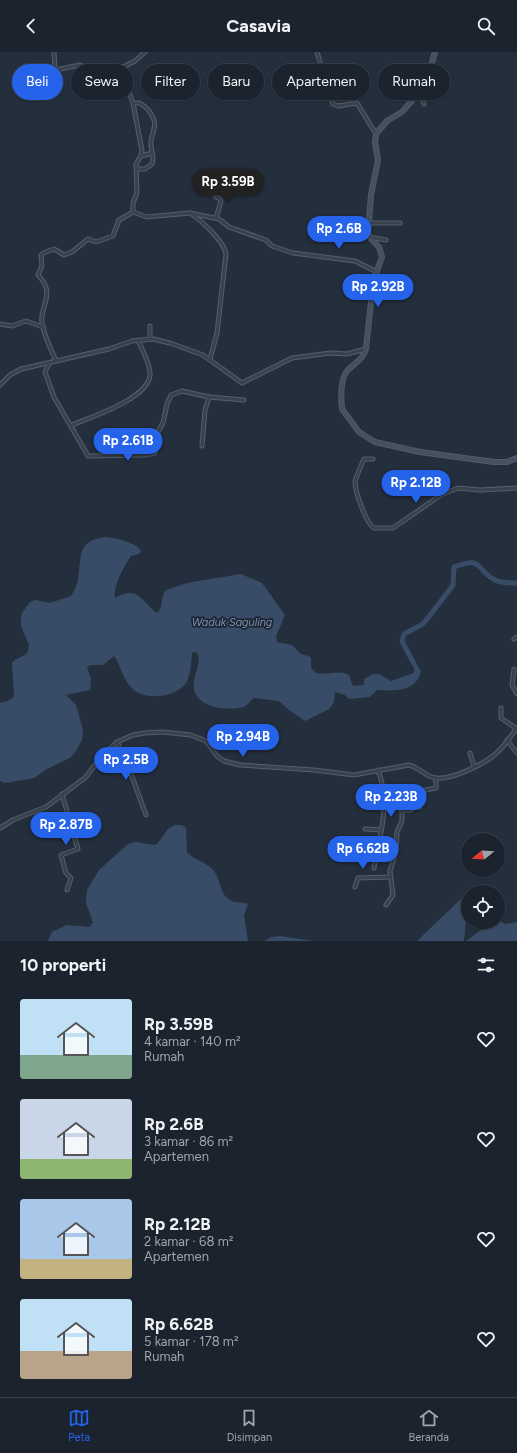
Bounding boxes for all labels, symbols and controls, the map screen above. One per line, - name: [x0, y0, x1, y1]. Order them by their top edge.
- icon: back: [20, 15, 42, 37]
- text: Casavia: [226, 15, 291, 37]
- icon: search: [475, 15, 497, 37]
- chip: Beli: [12, 64, 63, 100]
- chip: Sewa: [71, 64, 133, 100]
- chip: Filter: [141, 64, 200, 100]
- chip: Baru: [208, 64, 264, 100]
- chip: Apartemen: [272, 64, 370, 100]
- chip: Rumah: [378, 64, 450, 100]
- pin: Rp 3.59B: [187, 169, 269, 203]
- text: Rp 3.59B: [202, 174, 254, 189]
- pin: Rp 2.6B: [302, 216, 376, 250]
- text: Rp 2.6B: [316, 221, 362, 236]
- pin: Rp 2.92B: [337, 274, 419, 308]
- text: Rp 2.92B: [351, 279, 405, 294]
- pin: Rp 2.61B: [87, 428, 169, 462]
- text: Rp 2.61B: [102, 433, 154, 448]
- pin: Rp 2.12B: [375, 470, 457, 504]
- text: Rp 2.12B: [390, 475, 442, 490]
- water label: Waduk Saguling: [192, 616, 273, 629]
- pin: Rp 2.94B: [202, 724, 284, 758]
- text: Rp 2.94B: [216, 729, 270, 744]
- pin: Rp 2.5B: [89, 747, 163, 781]
- text: Rp 2.5B: [103, 752, 149, 767]
- pin: Rp 2.23B: [350, 784, 432, 818]
- text: Rp 2.23B: [365, 789, 417, 804]
- pin: Rp 2.87B: [25, 812, 107, 846]
- text: Rp 2.87B: [39, 817, 93, 832]
- north arrow: [461, 833, 505, 877]
- map controls: [461, 833, 505, 929]
- pin: Rp 6.62B: [322, 836, 404, 870]
- text: Rp 6.62B: [336, 841, 390, 856]
- button: locate: [461, 885, 505, 929]
- icon: filters: [475, 954, 497, 976]
- text: 10 properti: [20, 955, 106, 975]
- text: Rp 3.59B: [144, 1014, 213, 1034]
- icon: home: [52, 1015, 100, 1063]
- icon: heart: [475, 1028, 497, 1050]
- text: 4 kamar · 140 m²: [144, 1034, 241, 1049]
- text: Rumah: [144, 1049, 184, 1064]
- text: Rp 2.6B: [144, 1114, 204, 1134]
- icon: home: [52, 1115, 100, 1163]
- icon: heart: [475, 1128, 497, 1150]
- text: 3 kamar · 86 m²: [144, 1134, 233, 1149]
- text: Apartemen: [144, 1149, 209, 1164]
- text: Rp 2.12B: [144, 1214, 211, 1234]
- icon: home: [52, 1215, 100, 1263]
- icon: heart: [475, 1228, 497, 1250]
- text: 2 kamar · 68 m²: [144, 1234, 233, 1249]
- text: Apartemen: [144, 1249, 209, 1264]
- text: Rp 6.62B: [144, 1314, 213, 1334]
- icon: home: [52, 1315, 100, 1363]
- icon: heart: [475, 1328, 497, 1350]
- text: 5 kamar · 178 m²: [144, 1334, 239, 1349]
- text: Rumah: [144, 1349, 184, 1364]
- tab: Peta: [68, 1407, 90, 1444]
- tab: Disimpan: [227, 1407, 272, 1444]
- tab: Beranda: [409, 1407, 449, 1444]

